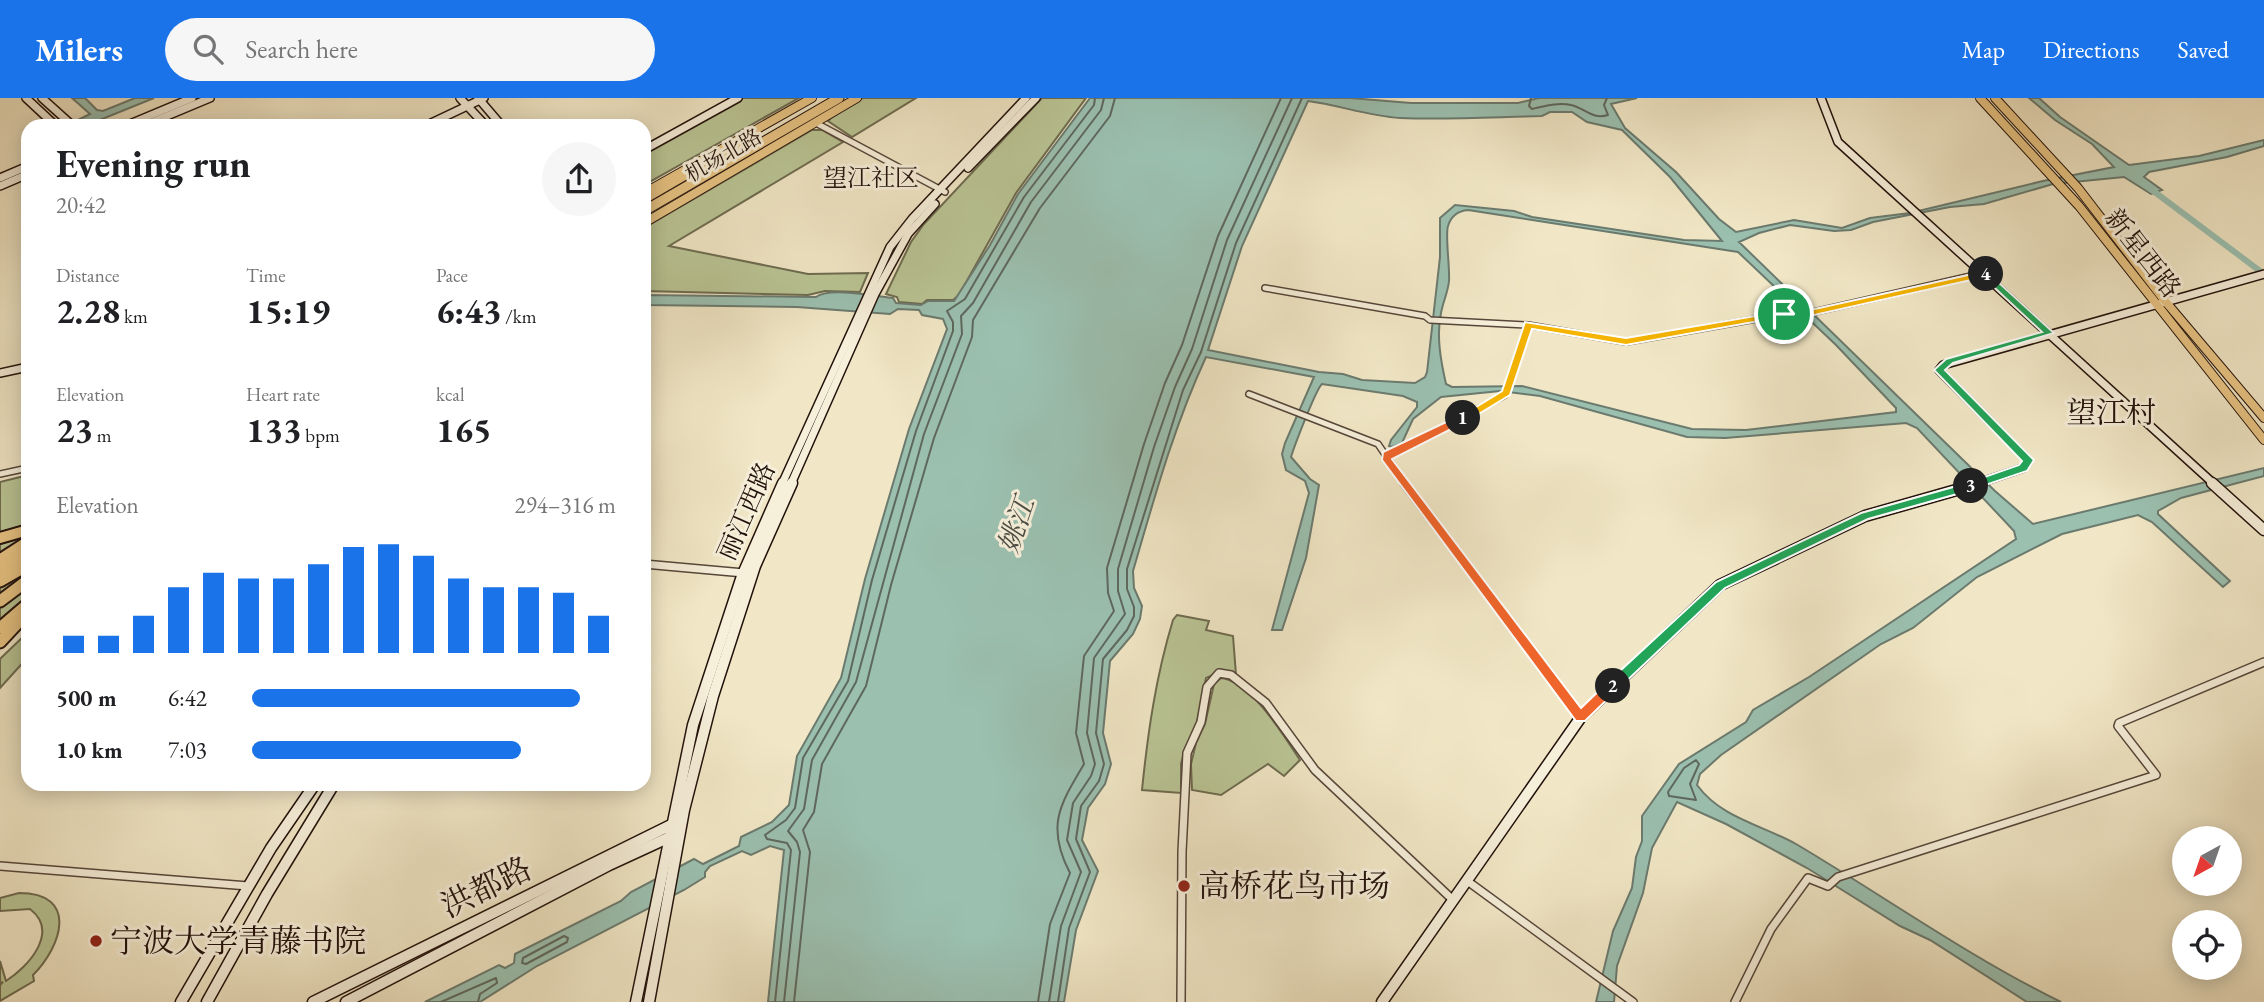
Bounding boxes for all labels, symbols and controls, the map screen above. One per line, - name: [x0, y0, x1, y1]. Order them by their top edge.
- search box: [165, 18, 655, 81]
- text: Milers: [35, 28, 123, 71]
- icon: search: [189, 30, 227, 68]
- text: Search here: [245, 32, 358, 66]
- text: Map: [1962, 34, 2005, 65]
- text: Directions: [2043, 34, 2140, 65]
- text: Saved: [2178, 34, 2229, 65]
- street label: 机场北路: [680, 122, 766, 188]
- text: Evening run: [56, 139, 251, 188]
- button: share: [542, 142, 616, 216]
- district label: 望江社区: [823, 162, 919, 193]
- text: 20:42: [56, 190, 106, 220]
- street label: 新星西路: [2098, 202, 2188, 304]
- pin: 4: [1968, 256, 2004, 292]
- text: 4: [1980, 261, 1991, 286]
- text: Distance: [56, 263, 119, 288]
- text: Time: [246, 263, 286, 288]
- text: Pace: [436, 263, 468, 288]
- pin: [1754, 284, 1814, 344]
- text: 2.28: [56, 288, 120, 333]
- text: 15:19: [246, 288, 330, 333]
- text: 6:43: [436, 288, 501, 333]
- icon: arrive: [1765, 295, 1803, 333]
- text: km: [120, 304, 148, 329]
- text: /km: [501, 304, 537, 329]
- text: Elevation: [56, 382, 124, 407]
- text: Heart rate: [246, 382, 320, 407]
- text: kcal: [436, 382, 465, 407]
- district label: 望江村: [2066, 393, 2156, 432]
- pin: 1: [1446, 400, 1480, 436]
- text: 1: [1457, 405, 1468, 430]
- text: 23: [56, 407, 93, 452]
- text: 133: [246, 407, 302, 452]
- text: 165: [436, 407, 492, 452]
- text: m: [93, 423, 112, 448]
- text: bpm: [302, 423, 340, 448]
- street label: 丽江西路: [709, 457, 783, 565]
- pin: 3: [1954, 468, 1988, 504]
- text: 3: [1965, 473, 1976, 498]
- water label: 姚江: [990, 489, 1043, 557]
- text: Elevation: [56, 490, 139, 520]
- text: 294–316 m: [515, 490, 616, 520]
- pin: 2: [1596, 668, 1630, 704]
- text: 2: [1607, 673, 1618, 698]
- text: 500 m: [56, 683, 117, 713]
- text: 6:42: [168, 683, 207, 713]
- text: 1.0 km: [56, 735, 123, 765]
- text: 7:03: [168, 735, 207, 765]
- north arrow: [2172, 826, 2242, 896]
- map controls: [2172, 826, 2242, 980]
- street label: 洪都路: [434, 847, 538, 927]
- place label: 高桥花鸟市场: [1198, 865, 1390, 907]
- marker: 高桥花鸟市场: [1176, 878, 1192, 894]
- button: locate: [2172, 910, 2242, 980]
- place label: 宁波大学青藤书院: [110, 920, 366, 962]
- marker: 宁波大学青藤书院: [88, 933, 104, 949]

